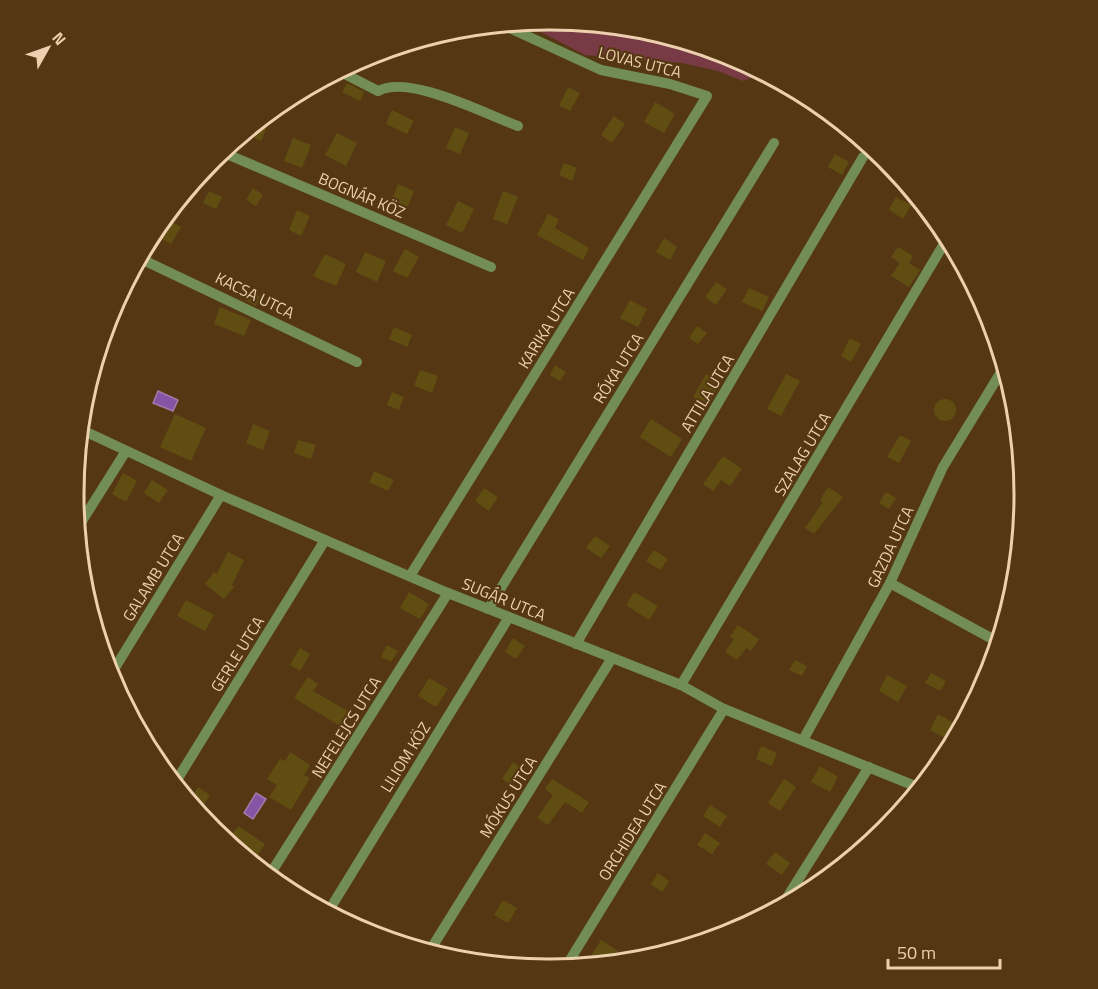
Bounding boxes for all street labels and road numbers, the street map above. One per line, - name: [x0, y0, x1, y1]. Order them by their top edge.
- street label: LOVAS UTCA: [596, 40, 685, 84]
- street label: BOGNÁR KÖZ: [315, 166, 409, 224]
- street label: KACSA UTCA: [211, 265, 299, 325]
- street label: KARIKA UTCA: [512, 283, 581, 373]
- street label: RÓKA UTCA: [587, 328, 649, 408]
- street label: ATTILA UTCA: [674, 349, 740, 436]
- street label: SZALAG UTCA: [768, 407, 837, 500]
- street label: GAZDA UTCA: [861, 502, 920, 592]
- street label: GALAMB UTCA: [116, 528, 190, 626]
- street label: SUGÁR UTCA: [458, 571, 550, 627]
- street label: GERLE UTCA: [204, 611, 270, 697]
- street label: NEFELEJCS UTCA: [305, 671, 387, 782]
- street label: LILIOM KÖZ: [374, 717, 436, 797]
- street label: MÓKUS UTCA: [473, 751, 543, 843]
- street label: ORCHIDEA UTCA: [592, 776, 672, 885]

